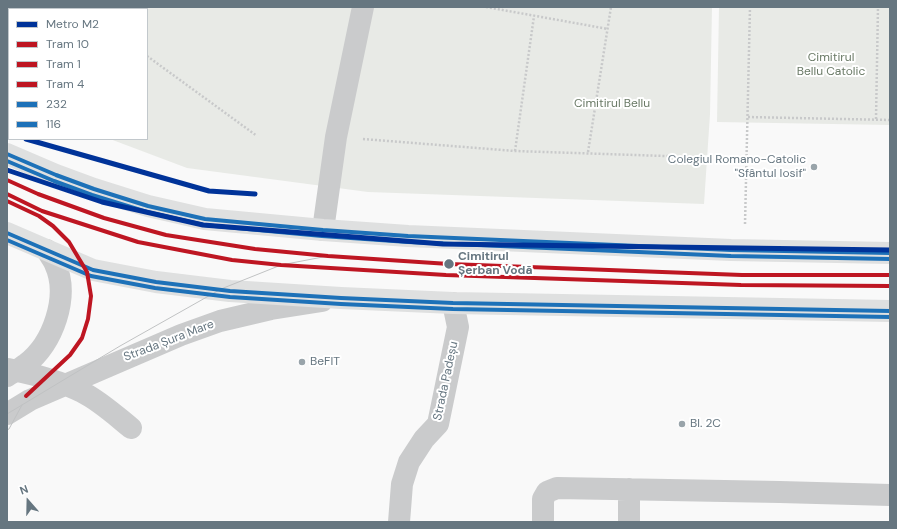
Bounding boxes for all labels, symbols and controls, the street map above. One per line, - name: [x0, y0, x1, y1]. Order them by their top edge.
- legend: [8, 8, 148, 140]
- text: Metro M2: [46, 16, 99, 32]
- text: Tram 10: [46, 36, 89, 52]
- park label: Cimitirul Bellu Catolic: [797, 51, 865, 79]
- text: Tram 1: [46, 56, 81, 72]
- text: Tram 4: [46, 76, 84, 92]
- text: 232: [46, 96, 67, 112]
- park label: Cimitirul Bellu: [574, 97, 650, 111]
- text: 116: [46, 116, 61, 132]
- place label: Colegiul Romano-Catolic "Sfântul Iosif": [668, 153, 806, 181]
- marker: Colegiul Romano-Catolic "Sfântul Iosif": [809, 162, 819, 172]
- place label: Cimitirul Șerban Vodă: [458, 250, 532, 278]
- marker: Cimitirul Șerban Vodă: [442, 257, 456, 271]
- street label: Strada Șura Mare: [122, 317, 216, 365]
- street label: Strada Padeșu: [431, 340, 461, 422]
- place label: BeFIT: [310, 355, 340, 369]
- marker: BeFIT: [297, 357, 307, 367]
- place label: Bl. 2C: [690, 417, 721, 431]
- marker: Bl. 2C: [677, 419, 687, 429]
- north arrow: [8, 481, 48, 521]
- text: N: [18, 482, 30, 498]

